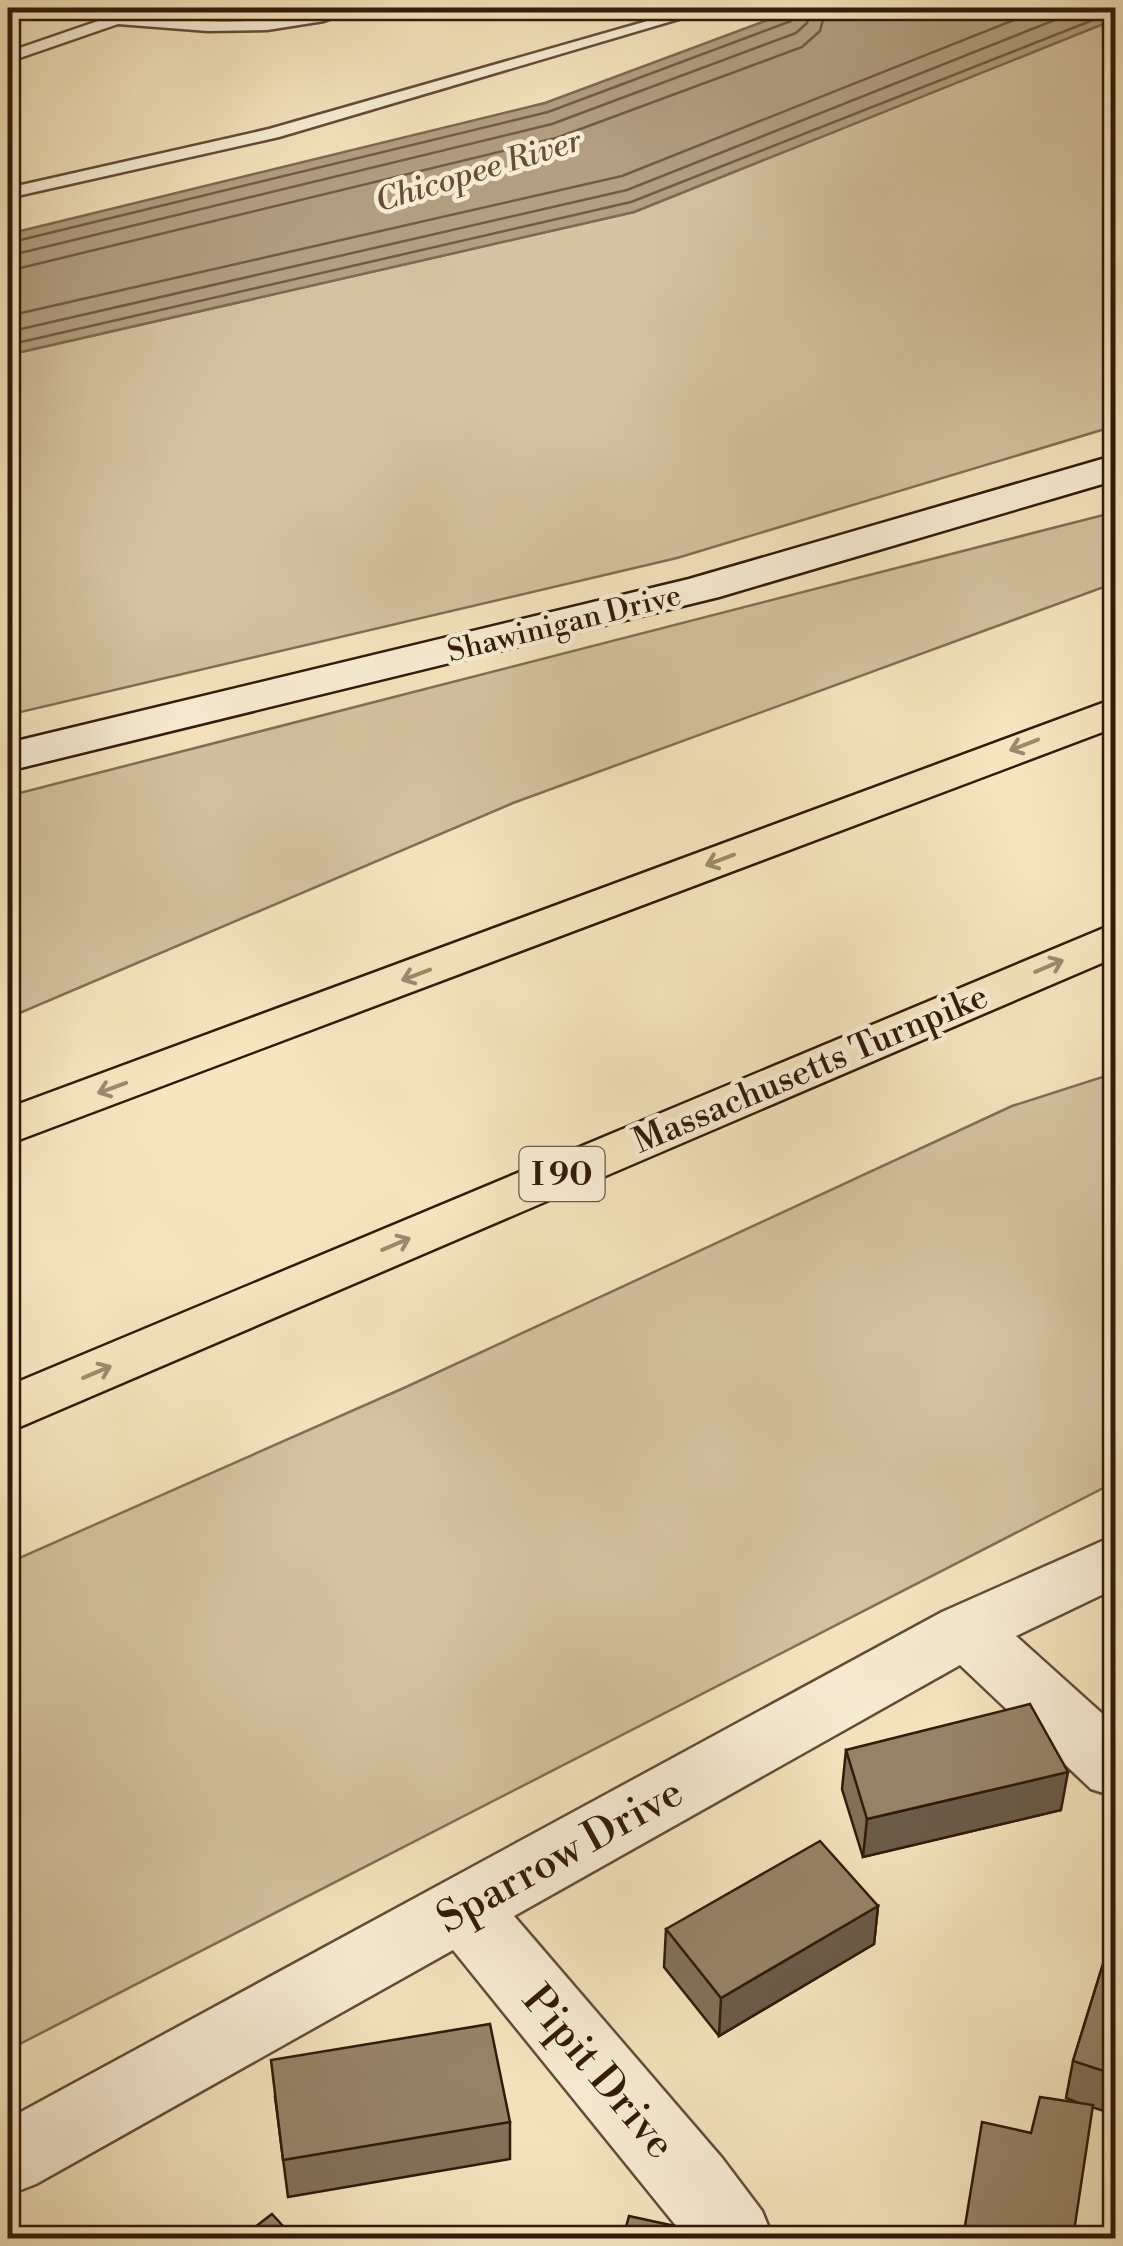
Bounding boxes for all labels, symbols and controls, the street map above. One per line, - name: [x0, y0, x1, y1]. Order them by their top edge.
- water label: Chicopee River: [370, 120, 588, 221]
- street label: Shawinigan Drive: [443, 577, 685, 671]
- one-way arrow: [1010, 738, 1040, 756]
- one-way arrow: [705, 852, 736, 870]
- one-way arrow: [1033, 956, 1064, 974]
- one-way arrow: [401, 967, 432, 985]
- street label: Massachusetts Turnpike: [627, 975, 994, 1164]
- one-way arrow: [97, 1081, 127, 1099]
- road number: I 90: [520, 1147, 604, 1201]
- one-way arrow: [380, 1234, 411, 1252]
- one-way arrow: [81, 1362, 112, 1380]
- street label: Sparrow Drive: [428, 1767, 693, 1946]
- street label: Pipit Drive: [510, 1975, 686, 2170]

